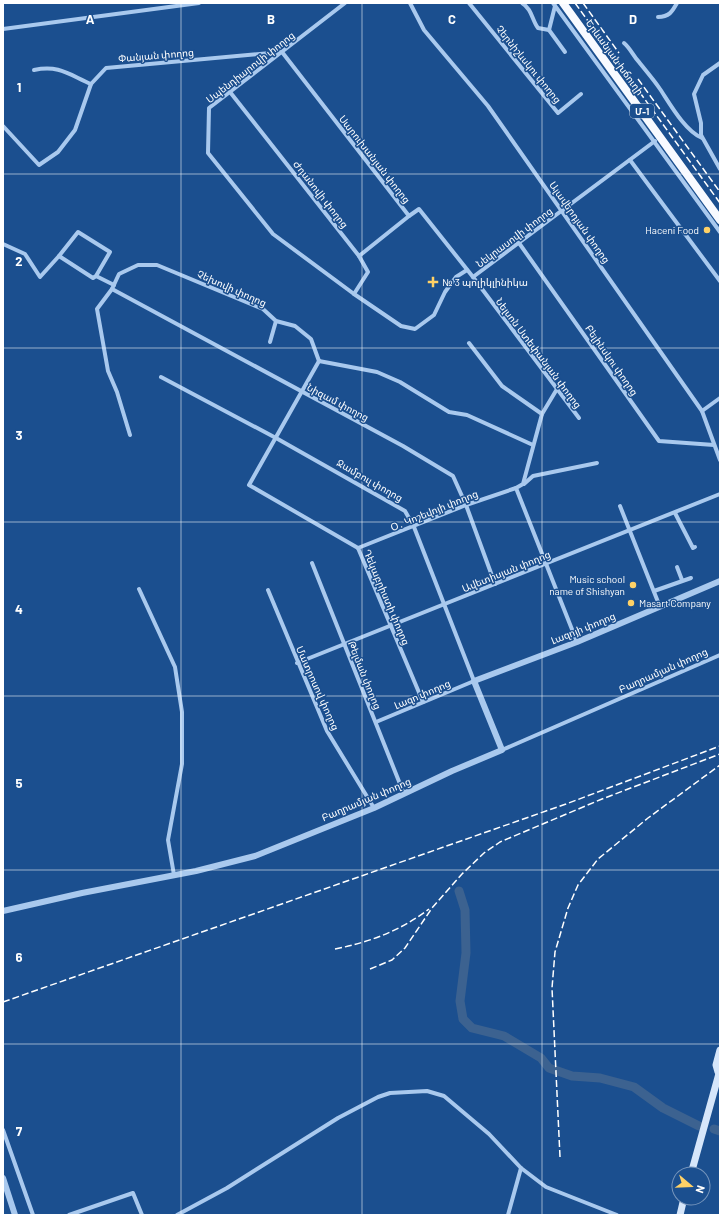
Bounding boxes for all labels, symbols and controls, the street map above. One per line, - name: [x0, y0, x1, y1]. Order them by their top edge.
- text: A: [86, 11, 95, 27]
- text: B: [267, 11, 275, 27]
- text: C: [448, 11, 456, 27]
- text: D: [629, 11, 637, 27]
- street label: Երևանյան խճուղի: [584, 17, 646, 97]
- street label: Չերնիշևսկու փողոց: [494, 23, 564, 105]
- street label: Սպենդիարովի փողոց: [203, 29, 297, 105]
- street label: Փանյան փողոց: [118, 46, 194, 64]
- text: 1: [17, 79, 21, 95]
- road number: Մ-1: [630, 104, 654, 118]
- street label: Սարուխանյան փողոց: [337, 112, 413, 206]
- street label: Ժդանովի փողոց: [291, 158, 351, 230]
- street label: Ալավերդյան փողոց: [547, 179, 613, 265]
- street label: Նեկրասովի փողոց: [473, 204, 555, 270]
- place label: Haceni Food: [645, 224, 699, 236]
- marker: Haceni Food: [702, 225, 712, 235]
- text: 2: [15, 253, 23, 269]
- street label: Չեխովի փողոց: [195, 267, 269, 309]
- marker: № 3 պոլիկլինիկա: [427, 276, 439, 288]
- place label: № 3 պոլիկլինիկա: [442, 276, 528, 288]
- street label: Նելսոն Ստեփանյան փողոց: [494, 296, 584, 410]
- street label: Բելինսկու փողոց: [583, 322, 641, 398]
- street label: Նիզամ փողոց: [305, 381, 371, 423]
- text: 3: [15, 427, 23, 443]
- street label: Ջամբուլ փողոց: [335, 456, 405, 504]
- street label: Օ․ Կոշեվոյի փողոց: [389, 487, 479, 533]
- street label: Դեկաբրիստի փողոց: [361, 547, 413, 647]
- street label: Ավետիսյան փողոց: [460, 548, 552, 594]
- place label: Music school name of Shishyan: [549, 573, 625, 597]
- marker: Music school name of Shishyan: [628, 580, 638, 590]
- place label: Masart Company: [639, 597, 711, 609]
- marker: Masart Company: [626, 598, 636, 608]
- text: 4: [15, 601, 23, 617]
- street label: Լազոյի փողոց: [549, 610, 617, 646]
- street label: Թելման փողոց: [346, 639, 384, 711]
- street label: Մատրոսով փողոց: [294, 644, 342, 732]
- street label: Բաղրամյան փողոց: [617, 645, 709, 695]
- street label: Լազո փողոց: [392, 677, 452, 711]
- text: 5: [15, 775, 23, 791]
- street label: Բաղրամյան փողոց: [320, 775, 412, 823]
- text: 6: [16, 949, 23, 965]
- text: 7: [16, 1123, 23, 1139]
- north arrow: [671, 1166, 711, 1206]
- text: N: [694, 1184, 708, 1195]

